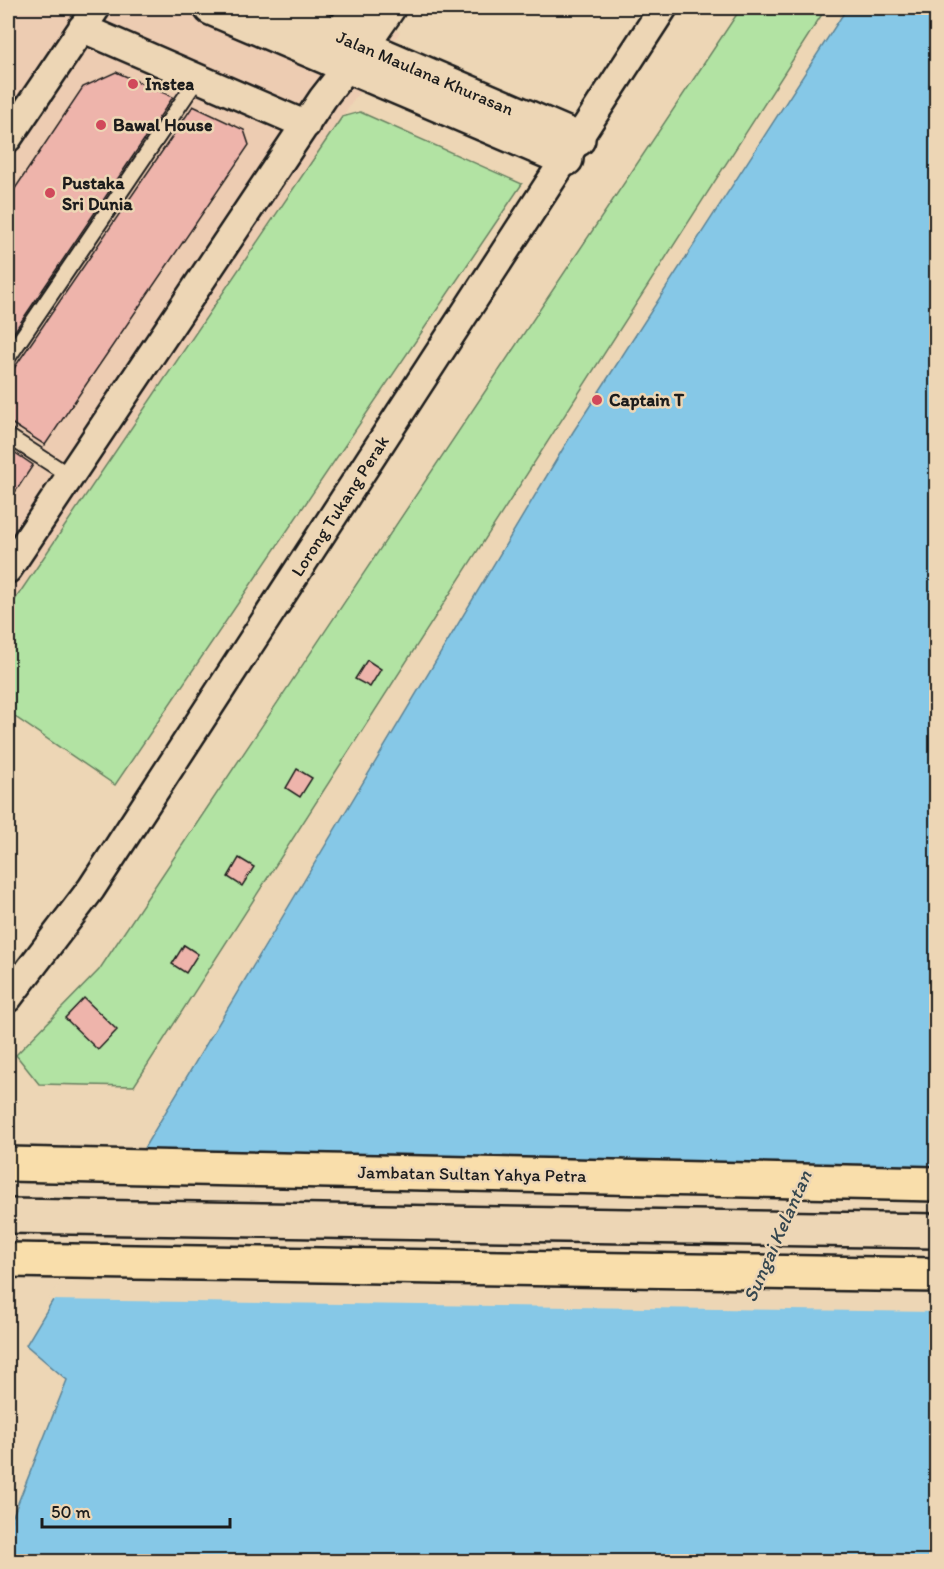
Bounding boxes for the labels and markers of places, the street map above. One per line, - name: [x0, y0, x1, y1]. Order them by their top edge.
- place label: Instea: [145, 73, 194, 95]
- marker: Instea: [126, 77, 140, 91]
- place label: Bawal House: [113, 114, 213, 136]
- marker: Bawal House: [94, 118, 108, 132]
- place label: Pustaka Sri Dunia: [62, 172, 133, 215]
- marker: Pustaka Sri Dunia: [43, 186, 57, 200]
- place label: Captain T: [609, 389, 685, 411]
- marker: Captain T: [590, 393, 604, 407]

